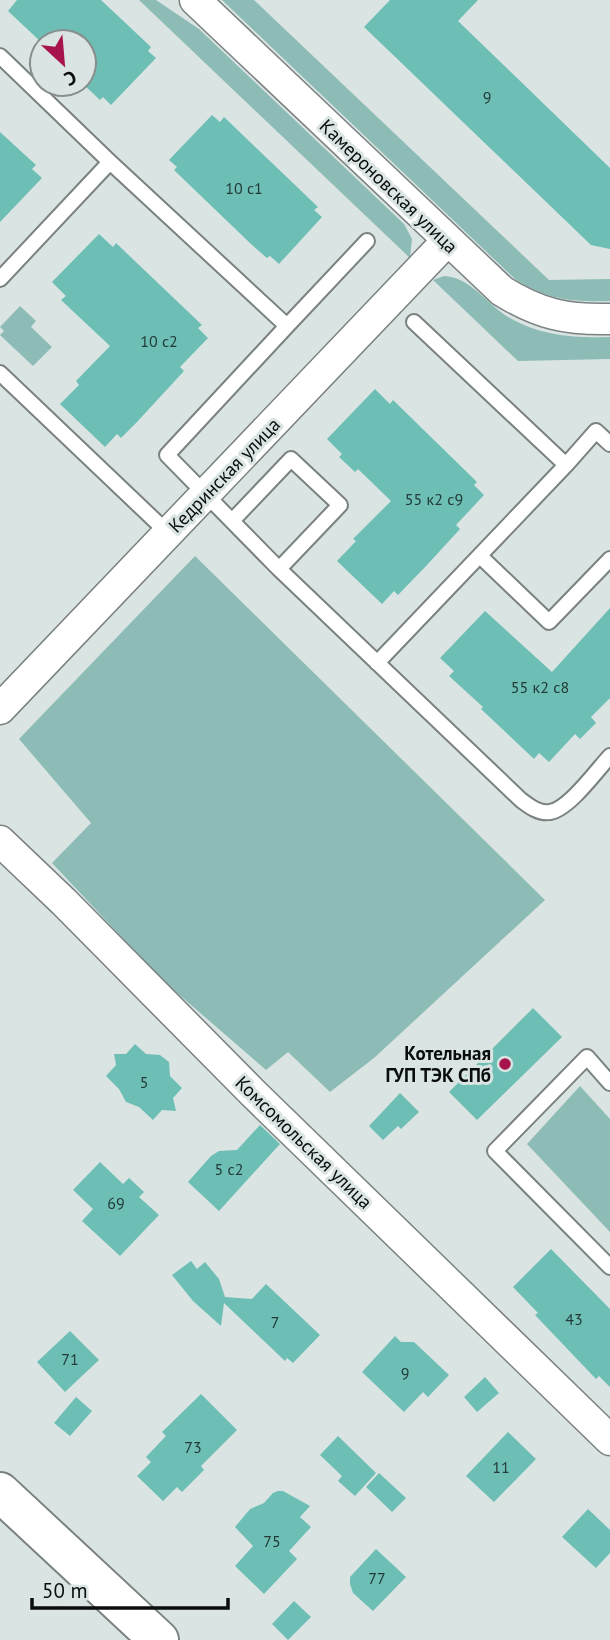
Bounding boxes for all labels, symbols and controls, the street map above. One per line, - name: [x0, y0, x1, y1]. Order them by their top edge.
- north arrow: [28, 28, 98, 98]
- text: С: [60, 65, 80, 92]
- house number: 9: [483, 87, 491, 107]
- street label: Камероновская улица: [315, 114, 463, 258]
- house number: 10 с1: [225, 178, 263, 198]
- house number: 10 с2: [140, 331, 178, 351]
- street label: Кедринская улица: [163, 413, 285, 537]
- house number: 55 к2 c9: [405, 489, 463, 509]
- house number: 55 к2 с8: [511, 677, 569, 697]
- place label: Котельная ГУП ТЭК СПб: [385, 1041, 491, 1087]
- marker: Котельная ГУП ТЭК СПб: [497, 1056, 513, 1072]
- street label: Комсомольская улица: [231, 1070, 377, 1214]
- house number: 5: [140, 1072, 148, 1092]
- house number: 5 с2: [215, 1159, 243, 1179]
- house number: 69: [107, 1193, 125, 1213]
- house number: 43: [565, 1309, 583, 1329]
- house number: 7: [271, 1312, 279, 1332]
- house number: 71: [61, 1349, 79, 1369]
- house number: 9: [401, 1363, 409, 1383]
- house number: 73: [184, 1437, 202, 1457]
- house number: 11: [492, 1457, 510, 1477]
- house number: 75: [263, 1531, 281, 1551]
- scale bar: [32, 1566, 228, 1610]
- house number: 77: [368, 1568, 386, 1588]
- text: 50 m: [42, 1577, 88, 1604]

